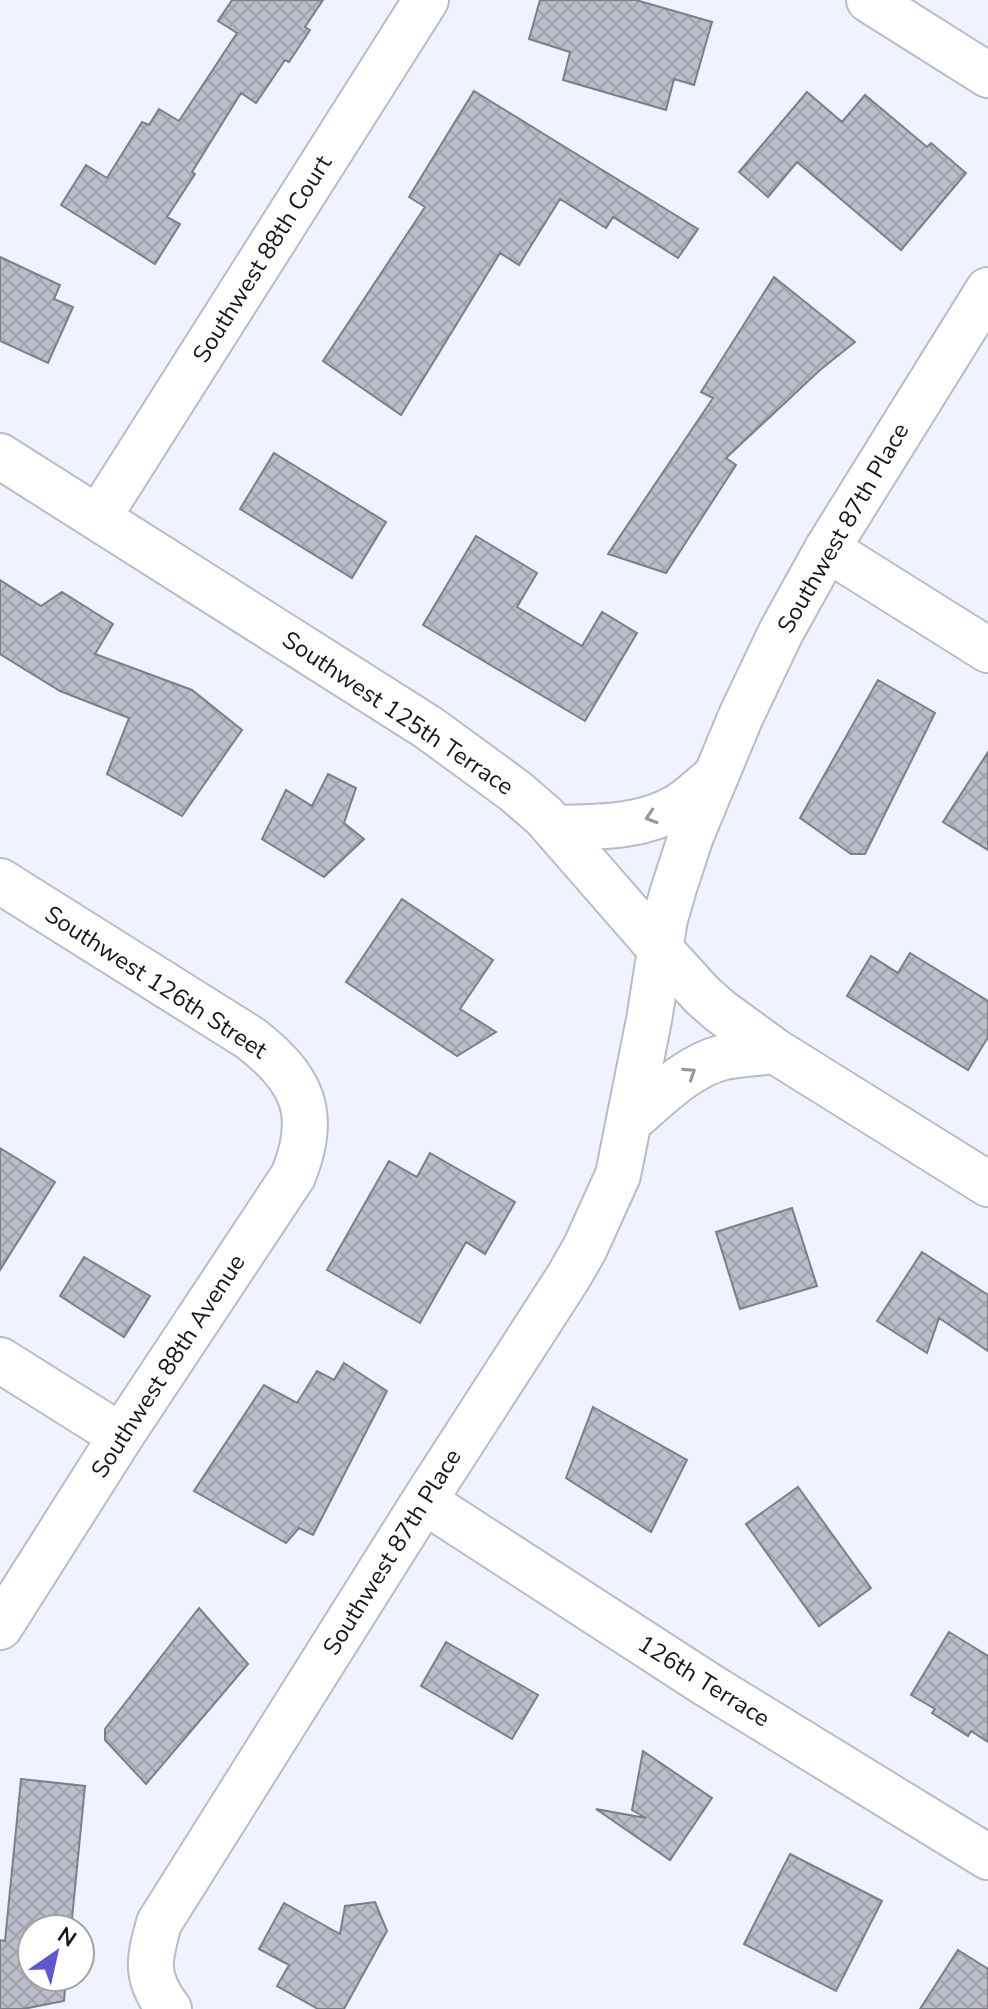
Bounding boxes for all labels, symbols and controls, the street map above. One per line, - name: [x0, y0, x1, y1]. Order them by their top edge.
- street label: Southwest 88th Court: [185, 149, 339, 369]
- street label: Southwest 87th Place: [770, 417, 916, 639]
- street label: Southwest 125th Terrace: [276, 624, 520, 802]
- one-way arrow: [644, 808, 658, 824]
- street label: Southwest 126th Street: [39, 898, 274, 1066]
- one-way arrow: [681, 1068, 696, 1083]
- street label: Southwest 88th Avenue: [84, 1248, 252, 1484]
- street label: Southwest 87th Place: [315, 1443, 469, 1661]
- street label: 126th Terrace: [632, 1628, 776, 1734]
- north arrow: [16, 1913, 96, 1993]
- text: N: [51, 1920, 82, 1954]

